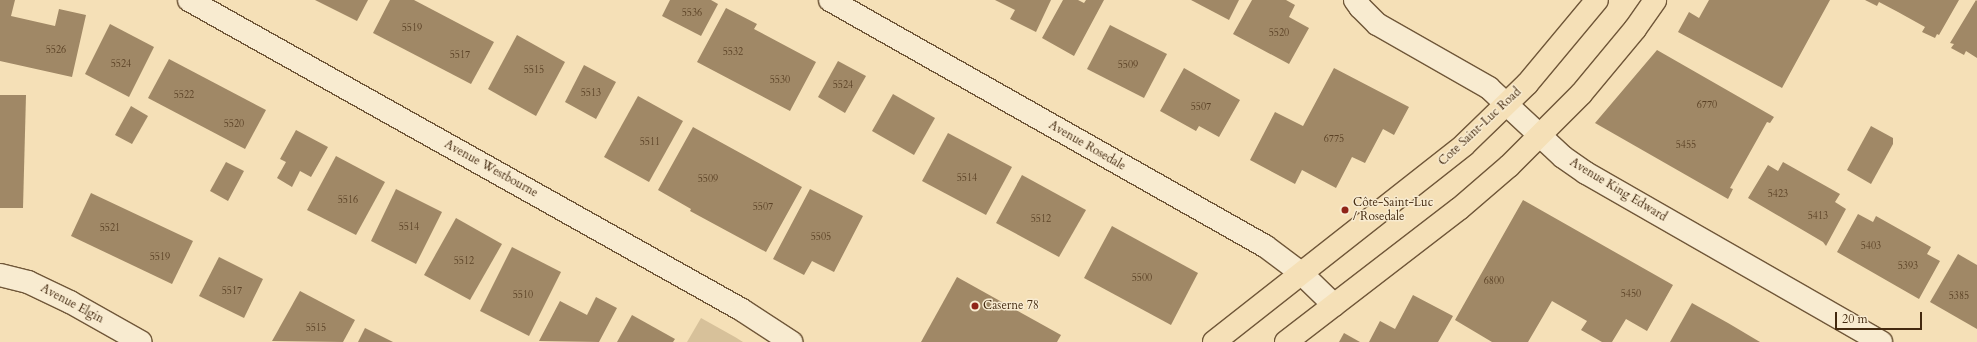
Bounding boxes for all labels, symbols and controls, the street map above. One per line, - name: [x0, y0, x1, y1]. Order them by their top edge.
- house number: 5536: [682, 8, 702, 20]
- house number: 5519: [402, 23, 422, 35]
- house number: 5520: [1269, 28, 1289, 40]
- house number: 5526: [46, 45, 66, 57]
- house number: 5532: [723, 47, 743, 59]
- house number: 5517: [450, 50, 470, 62]
- house number: 5524: [111, 59, 131, 71]
- house number: 5509: [1118, 60, 1138, 72]
- house number: 5515: [524, 65, 544, 77]
- house number: 5530: [770, 75, 790, 87]
- house number: 5524: [833, 80, 853, 92]
- street label: Cote Saint-Luc Road: [1436, 85, 1524, 169]
- house number: 5513: [581, 88, 601, 100]
- house number: 5522: [174, 90, 194, 102]
- house number: 6770: [1697, 100, 1717, 112]
- house number: 5507: [1191, 102, 1211, 114]
- street label: Avenue Rosedale: [1046, 118, 1128, 174]
- house number: 5520: [224, 119, 244, 131]
- house number: 6775: [1324, 134, 1344, 146]
- street label: Avenue Westbourne: [442, 137, 540, 201]
- house number: 5511: [640, 137, 660, 149]
- house number: 5455: [1676, 140, 1696, 152]
- street label: Avenue King Edward: [1567, 155, 1669, 225]
- house number: 5514: [957, 173, 977, 185]
- house number: 5509: [698, 174, 718, 186]
- house number: 5423: [1768, 189, 1788, 201]
- house number: 5516: [338, 195, 358, 207]
- place label: Côte-Saint-Luc / Rosedale: [1353, 196, 1433, 224]
- house number: 5507: [753, 202, 773, 214]
- marker: Côte-Saint-Luc / Rosedale: [1340, 205, 1350, 215]
- house number: 5413: [1808, 211, 1828, 223]
- house number: 5512: [1031, 214, 1051, 226]
- house number: 5514: [399, 222, 419, 234]
- house number: 5521: [100, 223, 120, 235]
- house number: 5505: [811, 232, 831, 244]
- house number: 5403: [1861, 241, 1881, 253]
- house number: 5519: [150, 252, 170, 264]
- house number: 5512: [454, 256, 474, 268]
- house number: 5393: [1898, 261, 1918, 273]
- house number: 5500: [1132, 273, 1152, 285]
- house number: 6800: [1484, 276, 1504, 288]
- street label: Avenue Elgin: [38, 281, 106, 327]
- house number: 5517: [222, 286, 242, 298]
- house number: 5450: [1621, 289, 1641, 301]
- house number: 5510: [513, 290, 533, 302]
- house number: 5385: [1949, 291, 1969, 303]
- place label: Caserne 78: [983, 299, 1039, 313]
- marker: Caserne 78: [970, 301, 980, 311]
- scale bar: [1837, 304, 1924, 330]
- text: 20 m: [1842, 311, 1868, 327]
- house number: 5515: [306, 323, 326, 335]

